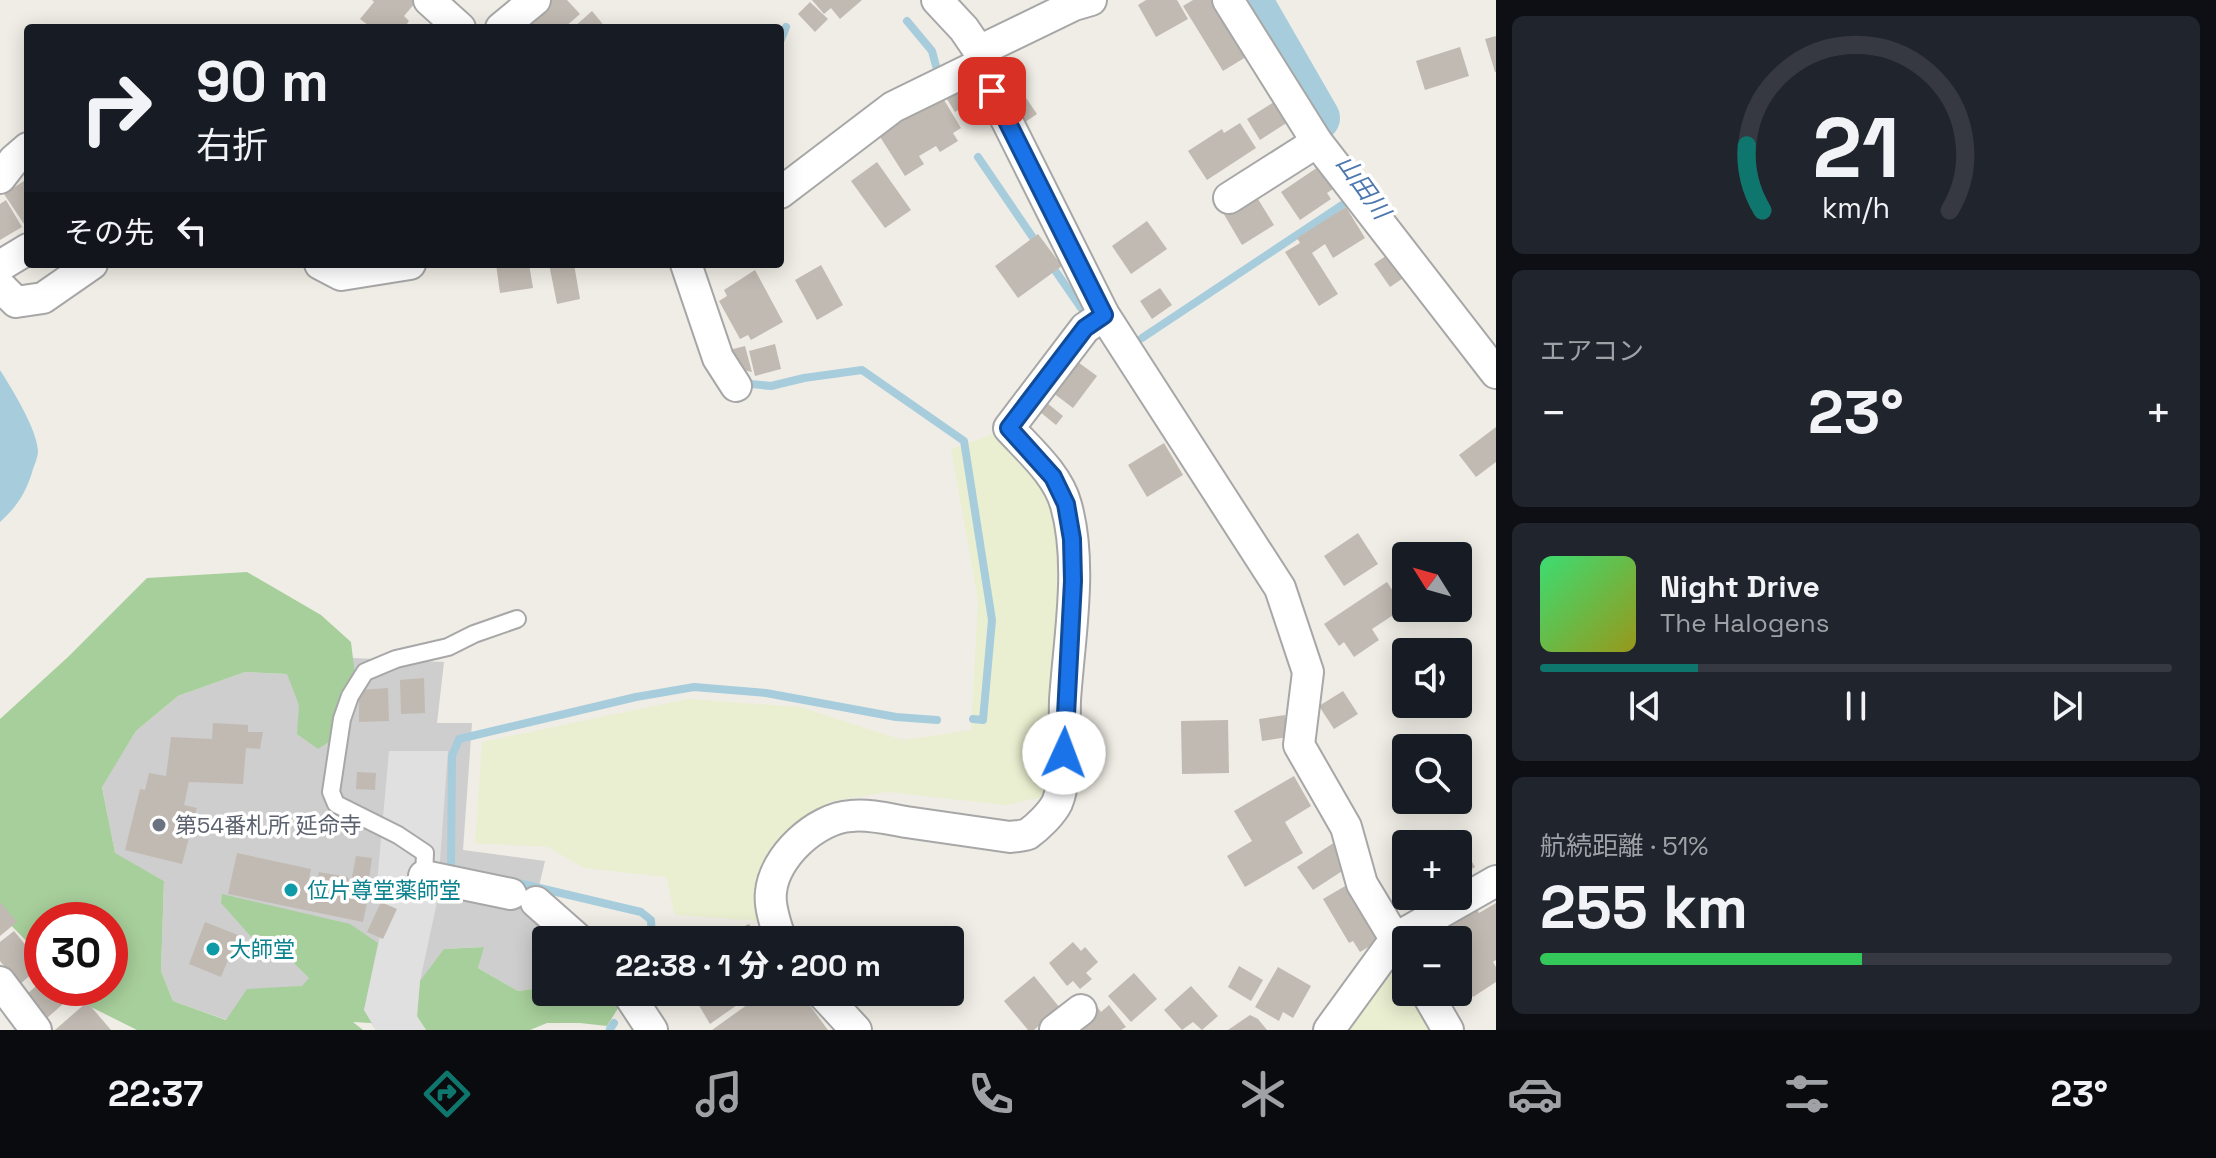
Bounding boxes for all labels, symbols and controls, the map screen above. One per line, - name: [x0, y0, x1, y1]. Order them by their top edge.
- text: 90 m: [196, 46, 329, 117]
- icon: right: [64, 56, 168, 160]
- pin: [958, 57, 1026, 125]
- icon: arrive: [970, 69, 1014, 113]
- text: 21: [1812, 94, 1900, 200]
- text: 右折: [196, 123, 268, 169]
- water label: 山田川: [1330, 148, 1399, 227]
- text: km/h: [1822, 190, 1890, 226]
- icon: left: [170, 208, 214, 252]
- text: その先: [64, 213, 154, 252]
- text: エアコン: [1540, 334, 1644, 368]
- text: 23°: [1808, 374, 1904, 451]
- text: −: [1540, 385, 1567, 441]
- text: +: [2145, 385, 2172, 441]
- north arrow: [1392, 542, 1472, 622]
- map controls: [1392, 542, 1472, 1006]
- text: Night Drive: [1660, 567, 1820, 606]
- text: The Halogens: [1660, 606, 1829, 640]
- button: sound: [1392, 638, 1472, 718]
- icon: previous: [1623, 684, 1667, 728]
- icon: pause: [1834, 684, 1878, 728]
- icon: next: [2045, 684, 2089, 728]
- position arrow: [1022, 711, 1106, 795]
- button: search: [1392, 734, 1472, 814]
- place label: 第54番札所 延命寺: [175, 811, 362, 839]
- marker: 第54番札所 延命寺: [150, 816, 168, 834]
- text: 航続距離 · 51%: [1540, 829, 1708, 863]
- button: +: [1392, 830, 1472, 910]
- text: 255 km: [1540, 869, 1748, 946]
- place label: 位片尊堂薬師堂: [307, 876, 461, 904]
- marker: 位片尊堂薬師堂: [282, 881, 300, 899]
- speed limit sign: 30: [24, 902, 128, 1006]
- button: −: [1392, 926, 1472, 1006]
- place label: 大師堂: [229, 935, 295, 963]
- marker: 大師堂: [204, 940, 222, 958]
- text: 22:38 · 1 分 · 200 m: [615, 946, 881, 985]
- icon: directions: [419, 1066, 475, 1122]
- icon: music: [691, 1066, 747, 1122]
- icon: phone: [963, 1066, 1019, 1122]
- icon: climate: [1235, 1066, 1291, 1122]
- icon: car: [1507, 1066, 1563, 1122]
- icon: filters: [1779, 1066, 1835, 1122]
- text: 22:37: [108, 1071, 203, 1117]
- text: 23°: [2051, 1071, 2108, 1117]

